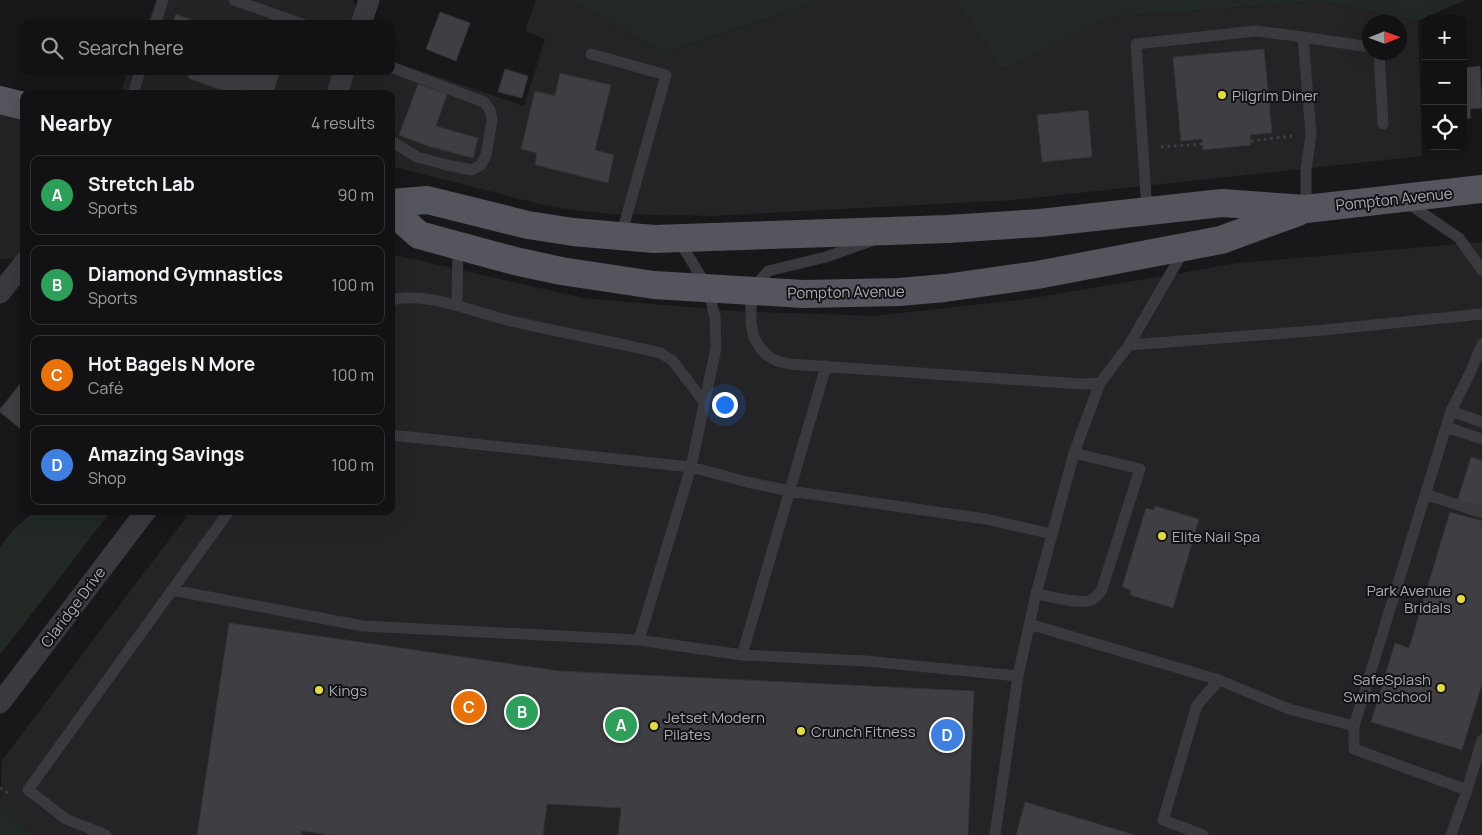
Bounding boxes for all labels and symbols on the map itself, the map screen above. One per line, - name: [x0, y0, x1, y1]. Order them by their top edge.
- north arrow: [1362, 15, 1407, 60]
- place label: Pilgrim Diner: [1232, 85, 1319, 106]
- marker: Pilgrim Diner: [1216, 89, 1228, 101]
- street label: Pompton Avenue: [1335, 182, 1454, 216]
- street label: Pompton Avenue: [787, 280, 905, 304]
- your location: [712, 392, 738, 418]
- place label: Elite Nail Spa: [1172, 526, 1260, 547]
- marker: Elite Nail Spa: [1156, 530, 1168, 542]
- street label: Claridge Drive: [36, 562, 110, 652]
- place label: Park Avenue Bridals: [1367, 580, 1451, 618]
- marker: Park Avenue Bridals: [1455, 593, 1467, 605]
- place label: SafeSplash Swim School: [1343, 669, 1431, 707]
- place label: Kings: [329, 680, 367, 701]
- marker: SafeSplash Swim School: [1435, 682, 1447, 694]
- marker: Kings: [313, 684, 325, 696]
- pin: C: [453, 688, 485, 726]
- pin: B: [506, 693, 538, 731]
- pin: A: [605, 706, 637, 744]
- place label: Jetset Modern Pilates: [664, 707, 765, 745]
- pin: D: [931, 716, 963, 754]
- marker: Jetset Modern Pilates: [648, 720, 660, 732]
- place label: Crunch Fitness: [811, 721, 916, 742]
- marker: Crunch Fitness: [795, 725, 807, 737]

